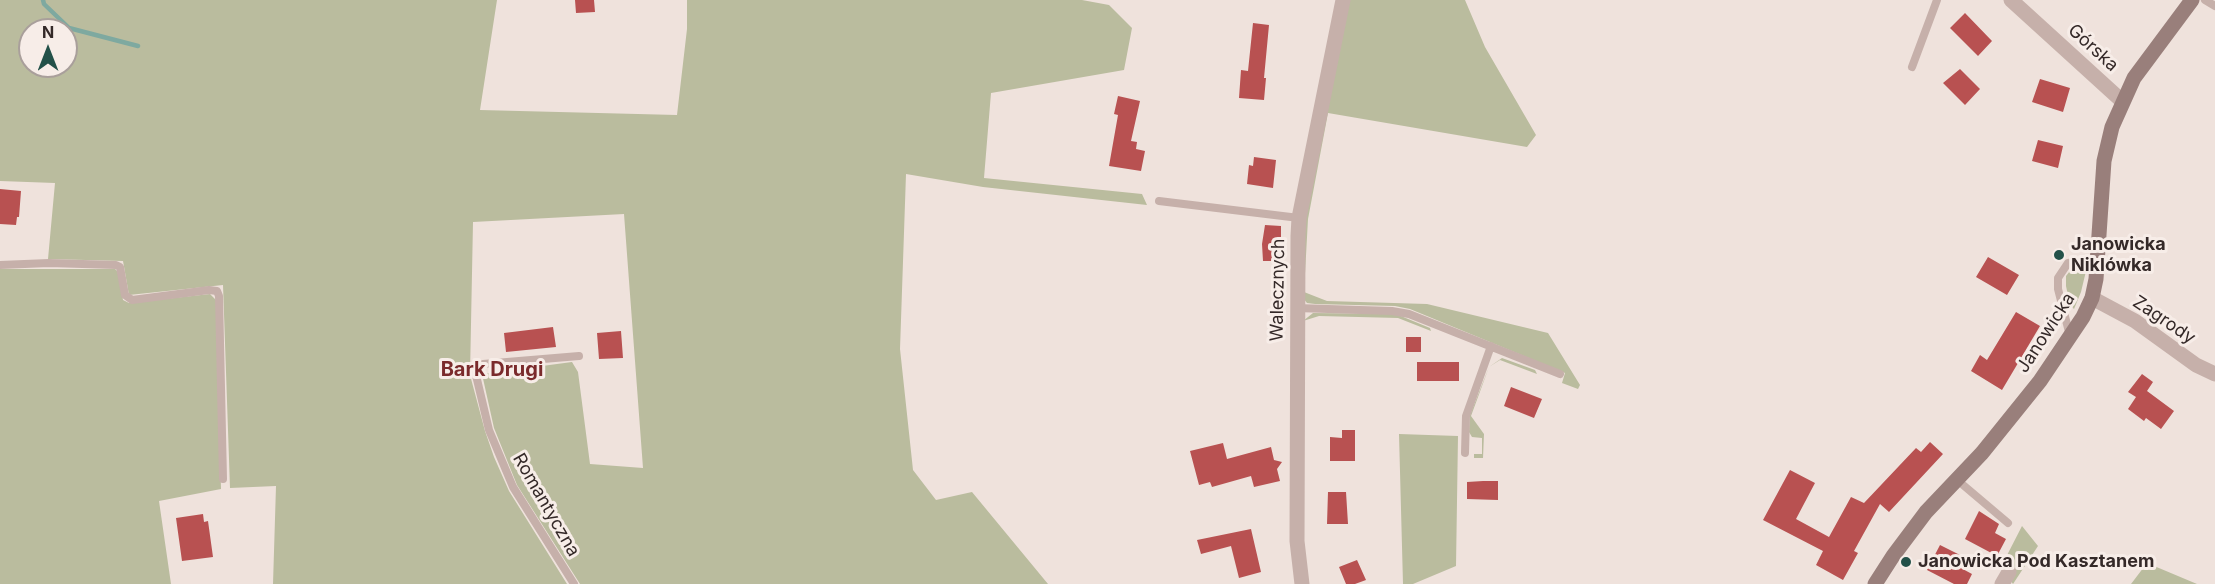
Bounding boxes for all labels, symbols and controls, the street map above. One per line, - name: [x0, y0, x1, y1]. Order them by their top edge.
- north arrow: [18, 18, 78, 78]
- street label: Górska: [2063, 20, 2123, 76]
- text: N: [42, 22, 54, 42]
- place label: Janowicka Niklówka: [2071, 234, 2166, 276]
- street label: Walecznych: [1266, 238, 1290, 342]
- marker: Janowicka Niklówka: [2052, 248, 2066, 262]
- street label: Janowicka: [2012, 289, 2080, 377]
- street label: Zagrody: [2129, 291, 2199, 349]
- district label: Bark Drugi: [441, 358, 543, 382]
- street label: Romantyczna: [508, 450, 584, 560]
- place label: Janowicka Pod Kasztanem: [1918, 551, 2154, 573]
- marker: Janowicka Pod Kasztanem: [1899, 555, 1913, 569]

